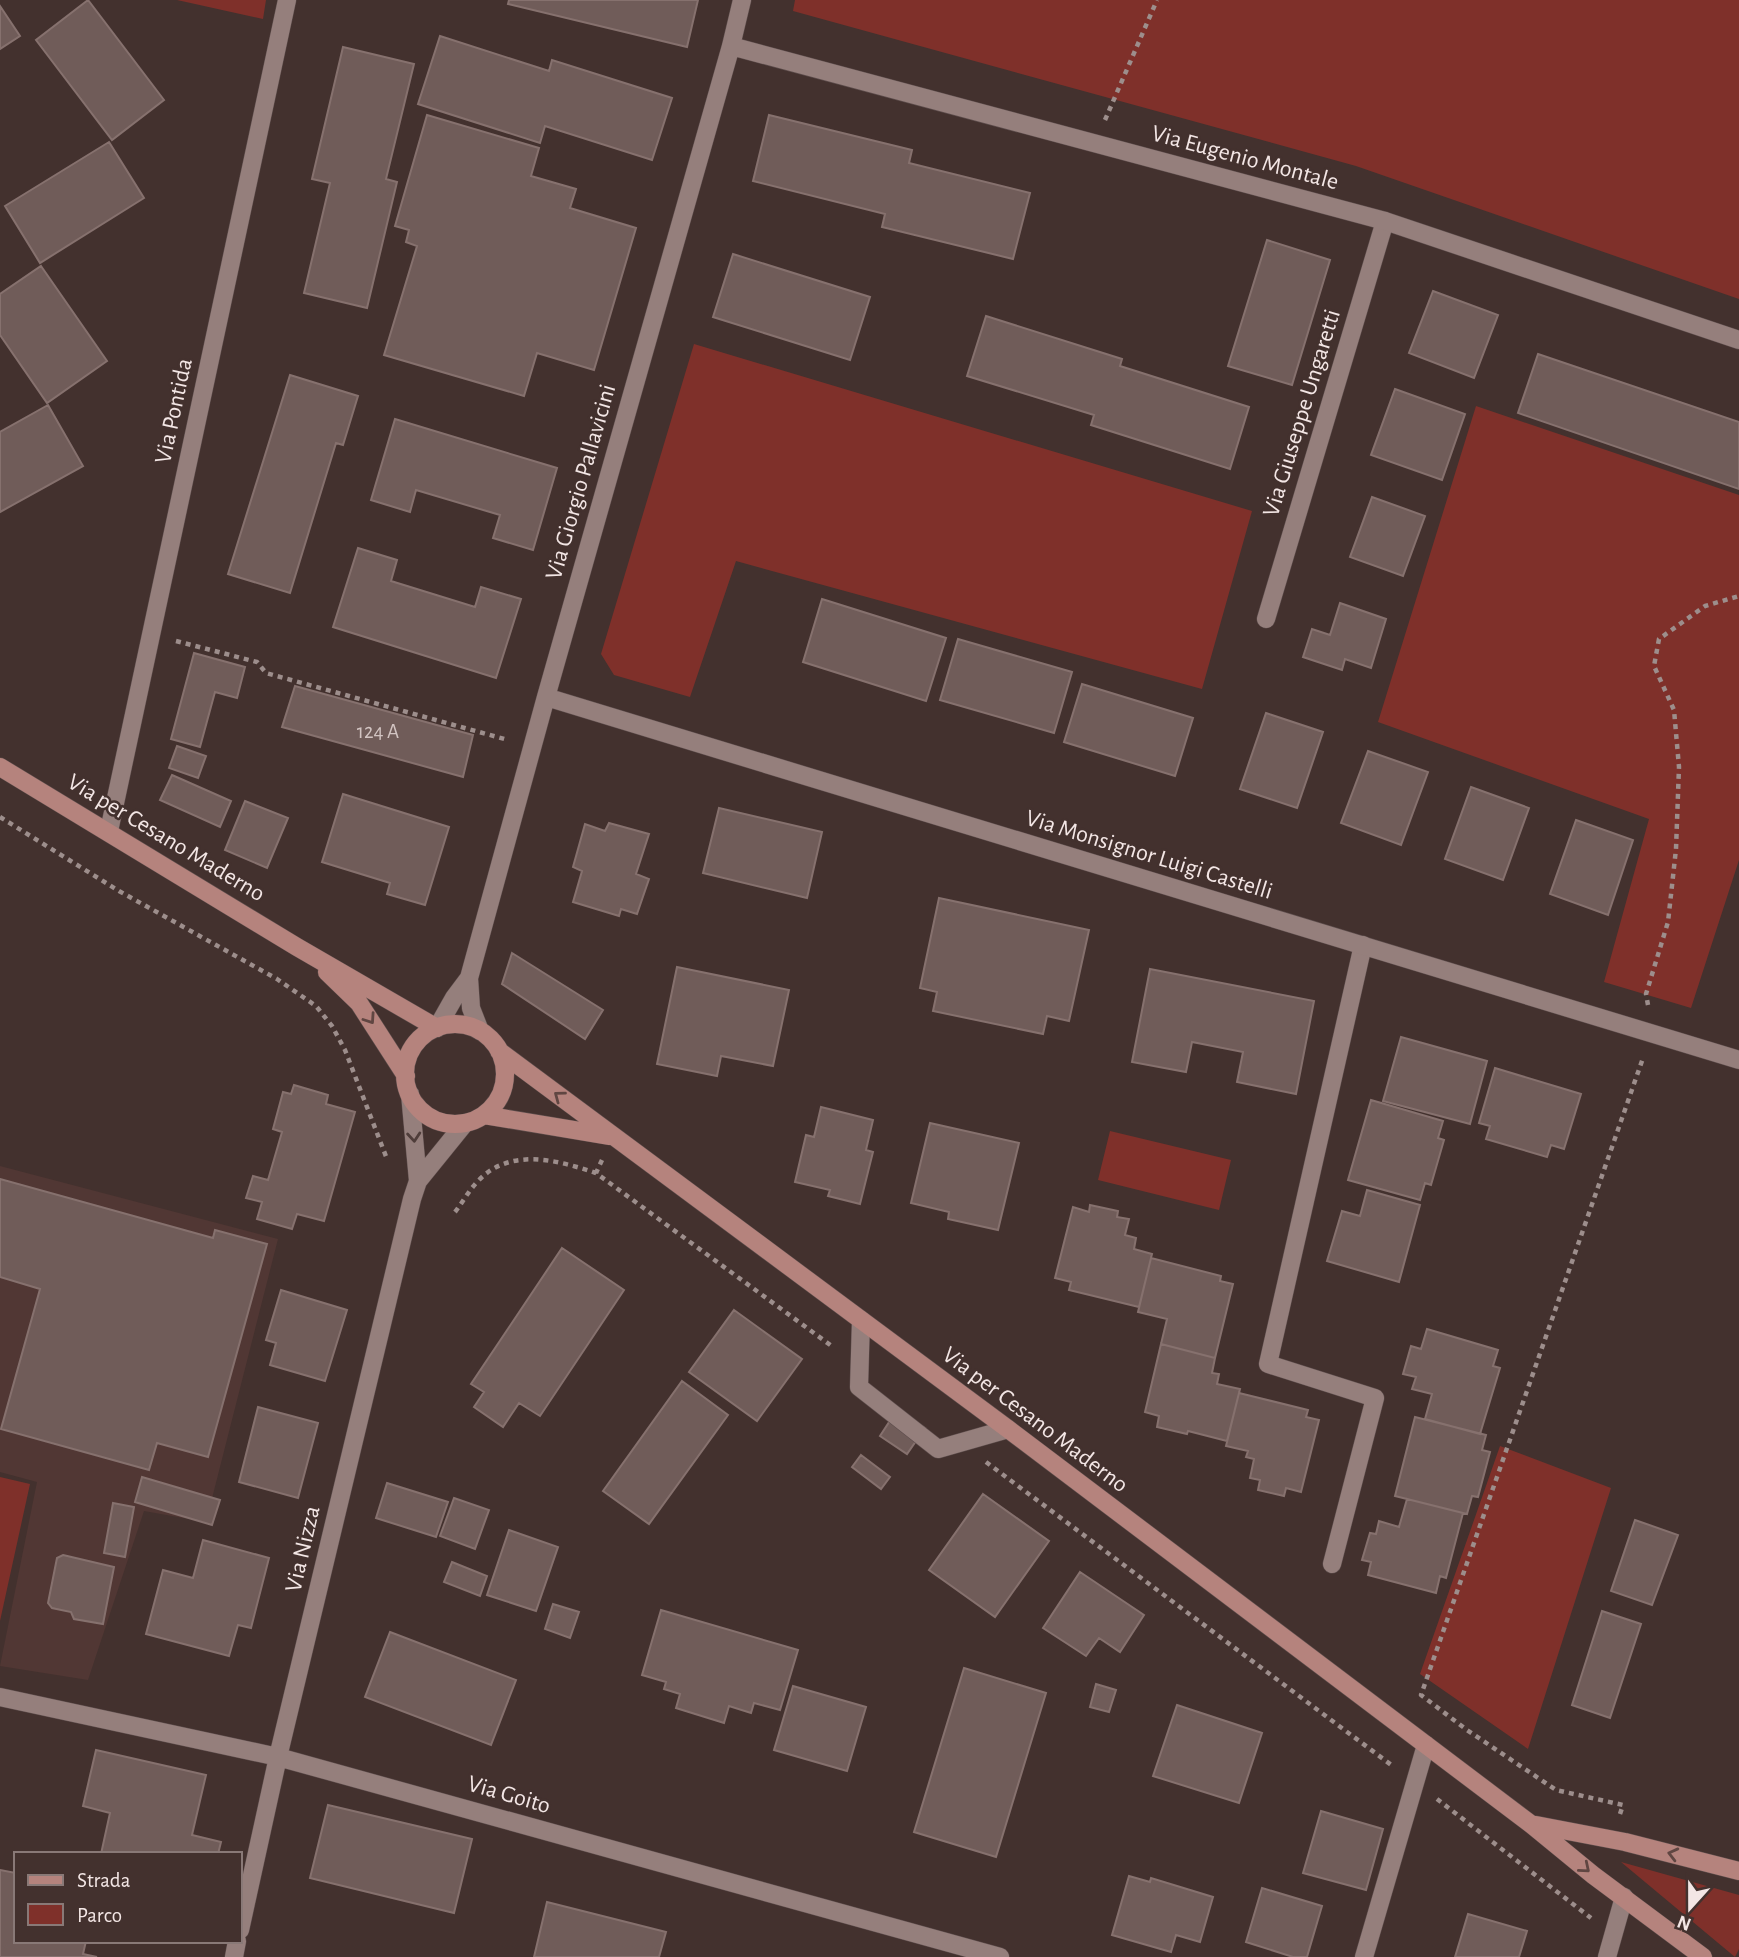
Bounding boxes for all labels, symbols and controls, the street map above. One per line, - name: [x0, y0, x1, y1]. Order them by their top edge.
- street label: Via Eugenio Montale: [1149, 121, 1341, 195]
- street label: Via Giuseppe Ungaretti: [1259, 307, 1345, 519]
- street label: Via Pontida: [151, 356, 197, 466]
- street label: Via Giorgio Pallavicini: [542, 382, 620, 582]
- house number: 124 A: [357, 721, 399, 742]
- street label: Via per Cesano Maderno: [63, 770, 269, 906]
- street label: Via Monsignor Luigi Castelli: [1023, 806, 1275, 904]
- one-way arrow: [362, 1011, 374, 1024]
- one-way arrow: [554, 1091, 567, 1104]
- one-way arrow: [406, 1132, 421, 1143]
- street label: Via per Cesano Maderno: [938, 1343, 1132, 1497]
- street label: Via Nizza: [281, 1504, 325, 1594]
- street label: Via Goito: [465, 1772, 553, 1818]
- one-way arrow: [1667, 1848, 1679, 1862]
- legend: [14, 1852, 242, 1943]
- one-way arrow: [1576, 1860, 1589, 1872]
- text: Strada: [77, 1870, 131, 1891]
- north arrow: [1655, 1873, 1725, 1943]
- text: Parco: [77, 1905, 122, 1926]
- text: N: [1675, 1911, 1694, 1934]

